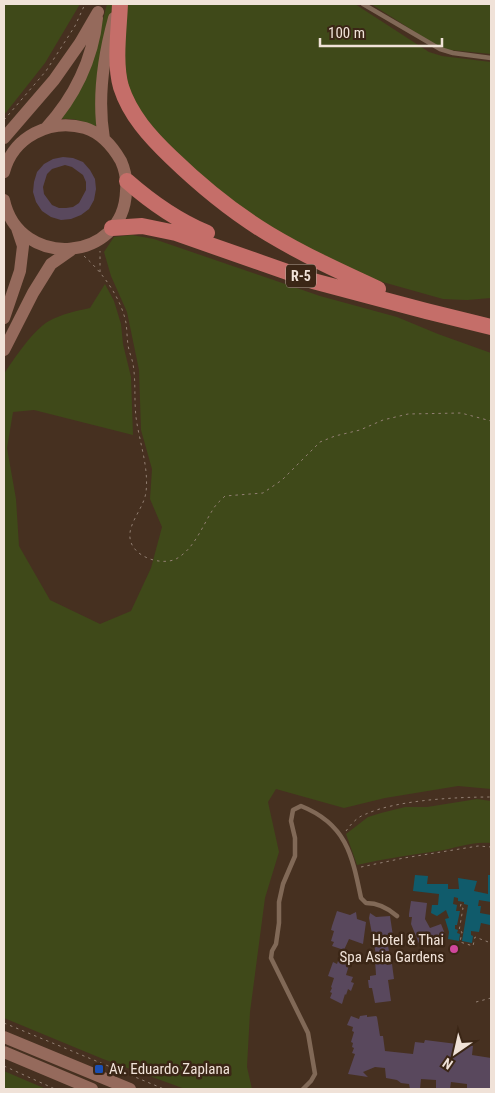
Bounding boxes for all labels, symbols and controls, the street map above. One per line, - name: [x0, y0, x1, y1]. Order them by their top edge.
- scale bar: [320, 15, 442, 47]
- text: 100 m: [328, 24, 365, 42]
- road number: R-5: [286, 264, 316, 288]
- place label: Hotel & Thai Spa Asia Gardens: [340, 931, 444, 966]
- marker: Hotel & Thai Spa Asia Gardens: [448, 943, 460, 955]
- north arrow: [430, 1028, 480, 1078]
- text: N: [440, 1055, 456, 1073]
- place label: Av. Eduardo Zaplana: [109, 1060, 230, 1078]
- marker: Av. Eduardo Zaplana: [93, 1063, 105, 1075]

